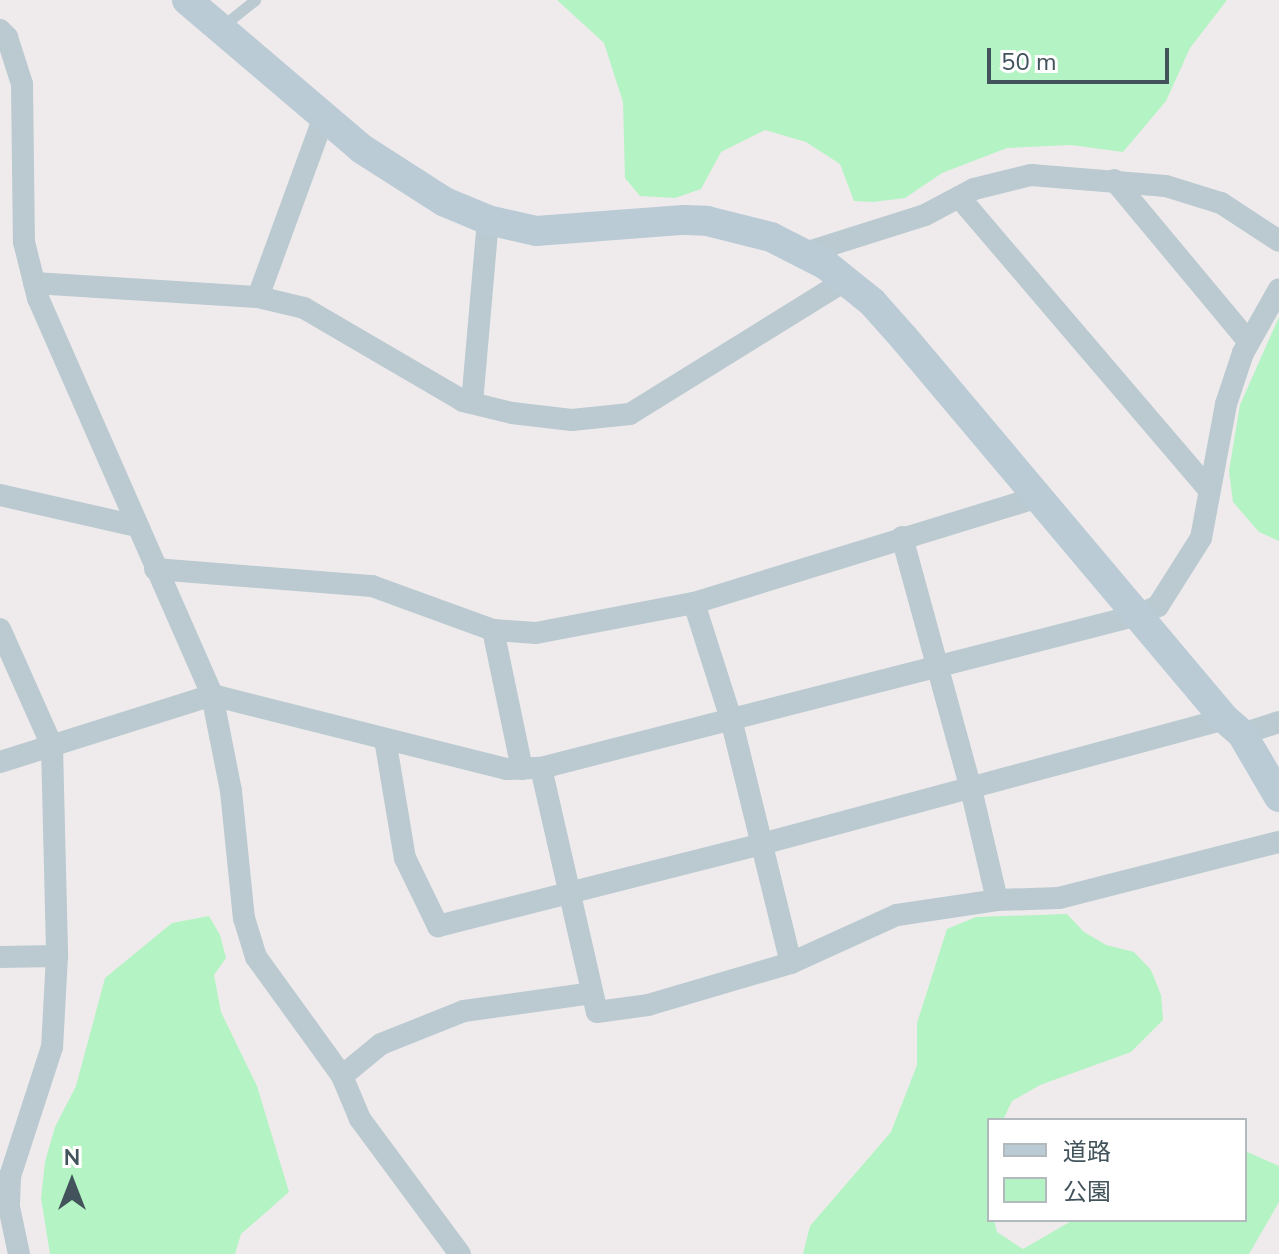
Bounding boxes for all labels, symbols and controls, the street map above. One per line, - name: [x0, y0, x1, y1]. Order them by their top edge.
- scale bar: [991, 32, 1173, 82]
- text: 50 m: [1001, 46, 1057, 78]
- legend: [987, 1118, 1247, 1222]
- text: 道路: [1063, 1136, 1111, 1168]
- north arrow: [32, 1142, 112, 1222]
- text: N: [64, 1143, 80, 1173]
- text: 公園: [1063, 1176, 1111, 1208]

